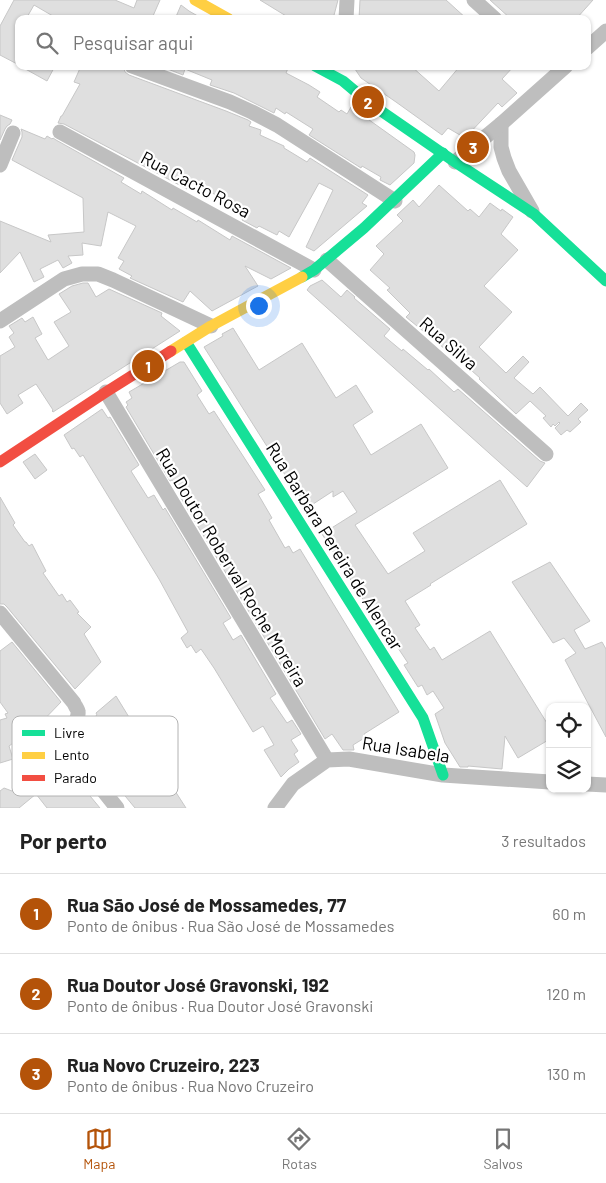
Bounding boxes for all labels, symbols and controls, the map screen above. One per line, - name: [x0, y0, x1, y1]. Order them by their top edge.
- search box: [15, 15, 591, 70]
- icon: search: [33, 29, 61, 57]
- text: Pesquisar aqui: [73, 31, 193, 54]
- pin: 2: [352, 83, 384, 121]
- pin: 3: [457, 128, 489, 166]
- street label: Rua Cacto Rosa: [137, 146, 255, 222]
- your location: [246, 293, 272, 319]
- street label: Rua Silva: [415, 312, 483, 374]
- pin: 1: [132, 347, 164, 385]
- street label: Rua Barbara Pereira de Alencar: [262, 438, 408, 654]
- street label: Rua Doutor Roberval Roche Moreira: [152, 444, 312, 690]
- map controls: [546, 703, 591, 793]
- button: locate: [546, 703, 591, 748]
- legend: [12, 716, 178, 796]
- text: Livre: [54, 724, 85, 741]
- street label: Rua Isabela: [361, 731, 451, 767]
- text: Lento: [54, 746, 89, 763]
- button: layers: [546, 748, 591, 793]
- text: Parado: [54, 769, 97, 786]
- text: Por perto: [20, 828, 107, 853]
- text: 3 resultados: [501, 831, 586, 850]
- text: Rua São José de Mossamedes, 77: [67, 893, 346, 916]
- text: 1: [33, 904, 39, 923]
- text: 60 m: [552, 904, 586, 923]
- text: Ponto de ônibus · Rua São José de Mossamedes: [67, 916, 394, 935]
- text: Rua Doutor José Gravonski, 192: [67, 973, 329, 996]
- text: 2: [32, 984, 40, 1003]
- text: 120 m: [546, 984, 586, 1003]
- text: Ponto de ônibus · Rua Doutor José Gravonski: [67, 996, 373, 1015]
- text: Rua Novo Cruzeiro, 223: [67, 1053, 260, 1076]
- text: 3: [32, 1064, 40, 1083]
- text: 130 m: [547, 1064, 586, 1083]
- text: Ponto de ônibus · Rua Novo Cruzeiro: [67, 1076, 314, 1095]
- tab: Mapa: [83, 1125, 115, 1172]
- tab: Rotas: [282, 1125, 317, 1172]
- tab: Salvos: [483, 1125, 523, 1172]

